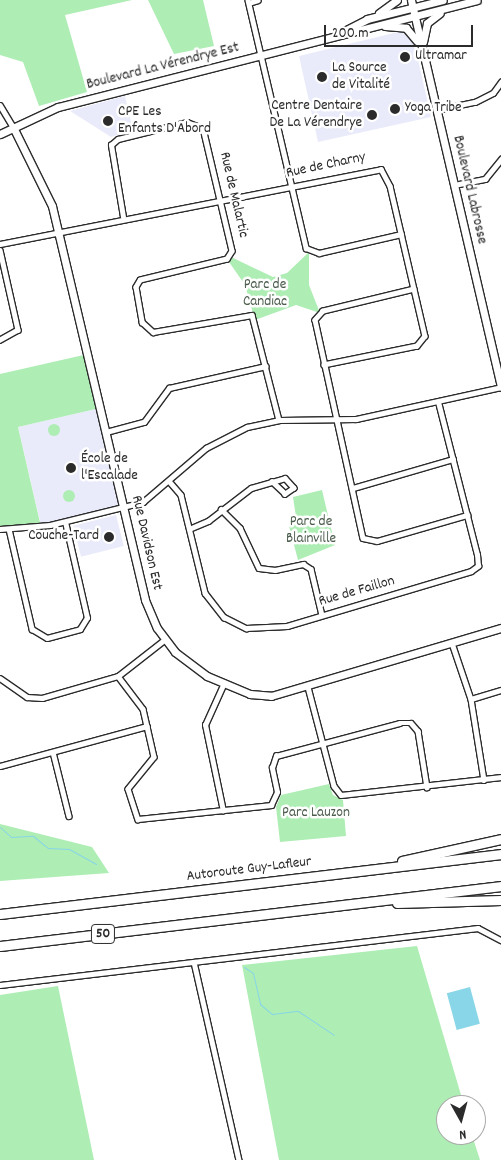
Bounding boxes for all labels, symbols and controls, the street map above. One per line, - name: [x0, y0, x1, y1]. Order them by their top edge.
- scale bar: [326, 15, 475, 47]
- text: 200 m: [332, 23, 369, 45]
- street label: Boulevard La Vérendrye Est: [85, 39, 241, 95]
- place label: Ultramar: [415, 48, 467, 66]
- marker: Ultramar: [399, 51, 411, 63]
- place label: La Source de Vitalité: [332, 59, 390, 94]
- marker: La Source de Vitalité: [316, 71, 328, 83]
- place label: Centre Dentaire De La Vérendrye: [270, 97, 362, 132]
- place label: Yoga Tribe: [405, 100, 462, 118]
- place label: CPE Les Enfants D'Abord: [118, 103, 211, 138]
- marker: Yoga Tribe: [389, 103, 401, 115]
- marker: Centre Dentaire De La Vérendrye: [366, 109, 378, 121]
- marker: CPE Les Enfants D'Abord: [102, 115, 114, 127]
- street label: Boulevard Labrosse: [448, 134, 490, 246]
- street label: Rue de Charny: [285, 149, 367, 183]
- street label: Rue de Malartic: [214, 151, 252, 239]
- park label: Parc de Candiac: [243, 276, 287, 311]
- place label: École de l'Escalade: [81, 450, 138, 485]
- marker: École de l'Escalade: [65, 462, 77, 474]
- street label: Rue Davidson Est: [126, 494, 166, 592]
- park label: Parc de Blainville: [286, 513, 336, 548]
- place label: Couche-Tard: [28, 528, 99, 546]
- marker: Couche-Tard: [103, 531, 115, 543]
- street label: Rue de Faillon: [317, 573, 397, 611]
- park label: Parc Lauzon: [282, 805, 350, 823]
- street label: Autoroute Guy-Lafleur: [186, 853, 312, 887]
- road number: 50: [90, 922, 116, 946]
- north arrow: [436, 1095, 486, 1145]
- text: N: [458, 1124, 467, 1144]

